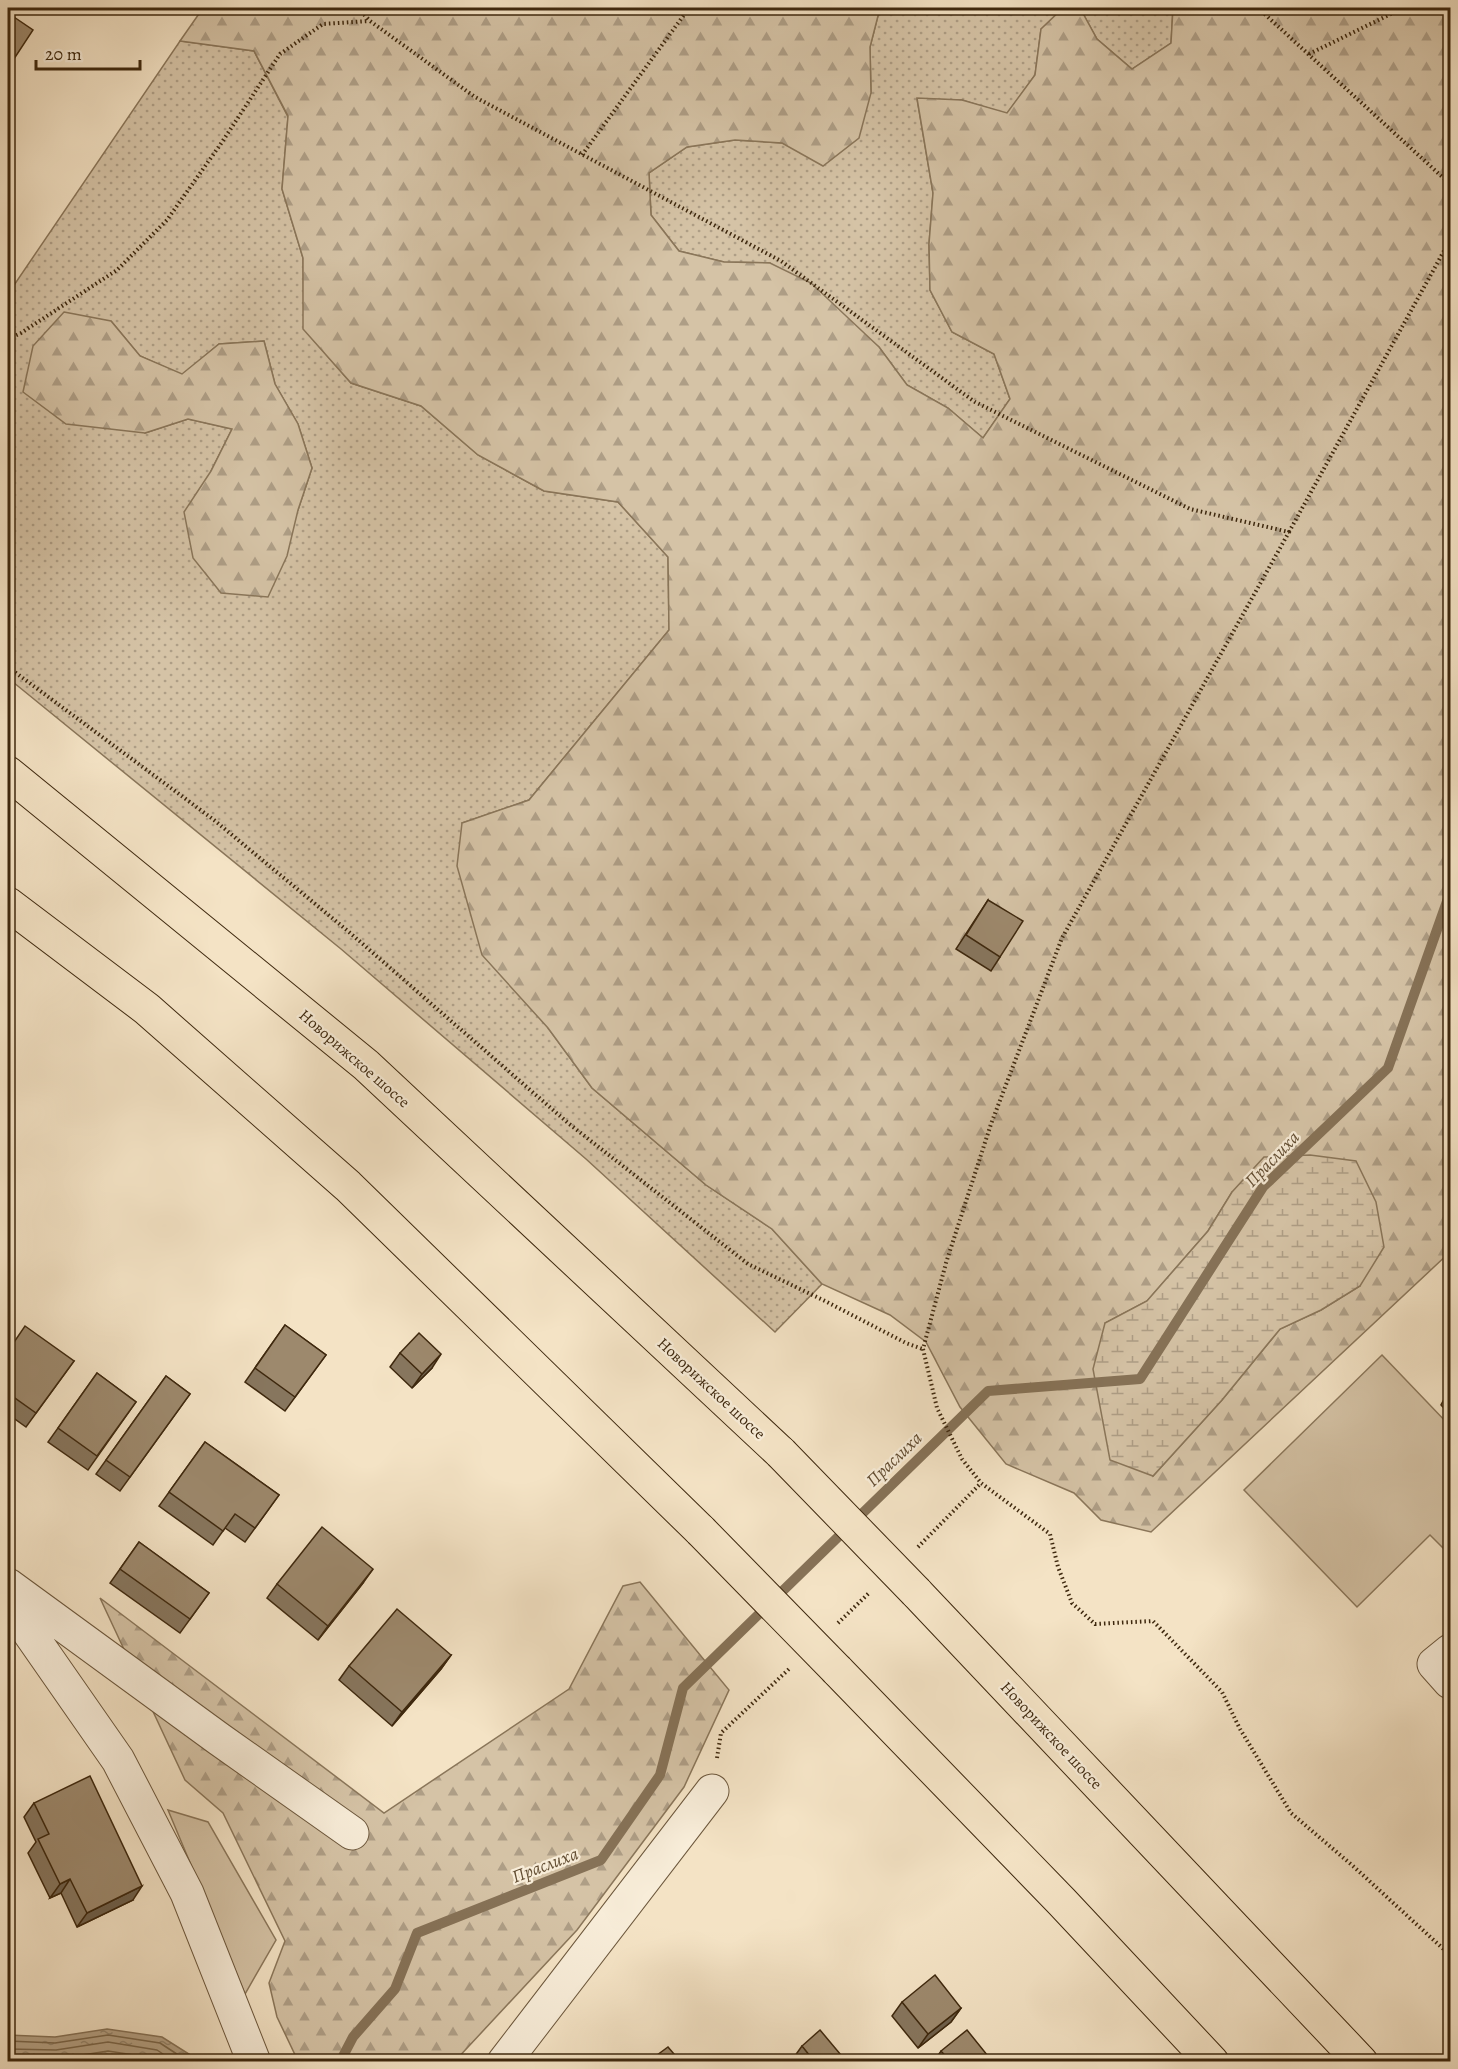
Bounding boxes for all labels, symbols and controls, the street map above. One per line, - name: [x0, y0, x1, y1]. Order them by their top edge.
- scale bar: [36, 33, 140, 71]
- text: 20 m: [45, 42, 82, 66]
- street label: Новорижское шоссе: [294, 1004, 415, 1113]
- water label: Праслиха: [1239, 1126, 1305, 1192]
- street label: Новорижское шоссе: [652, 1333, 770, 1445]
- water label: Праслиха: [861, 1426, 927, 1492]
- street label: Новорижское шоссе: [995, 1677, 1107, 1795]
- water label: Праслиха: [508, 1841, 582, 1889]

